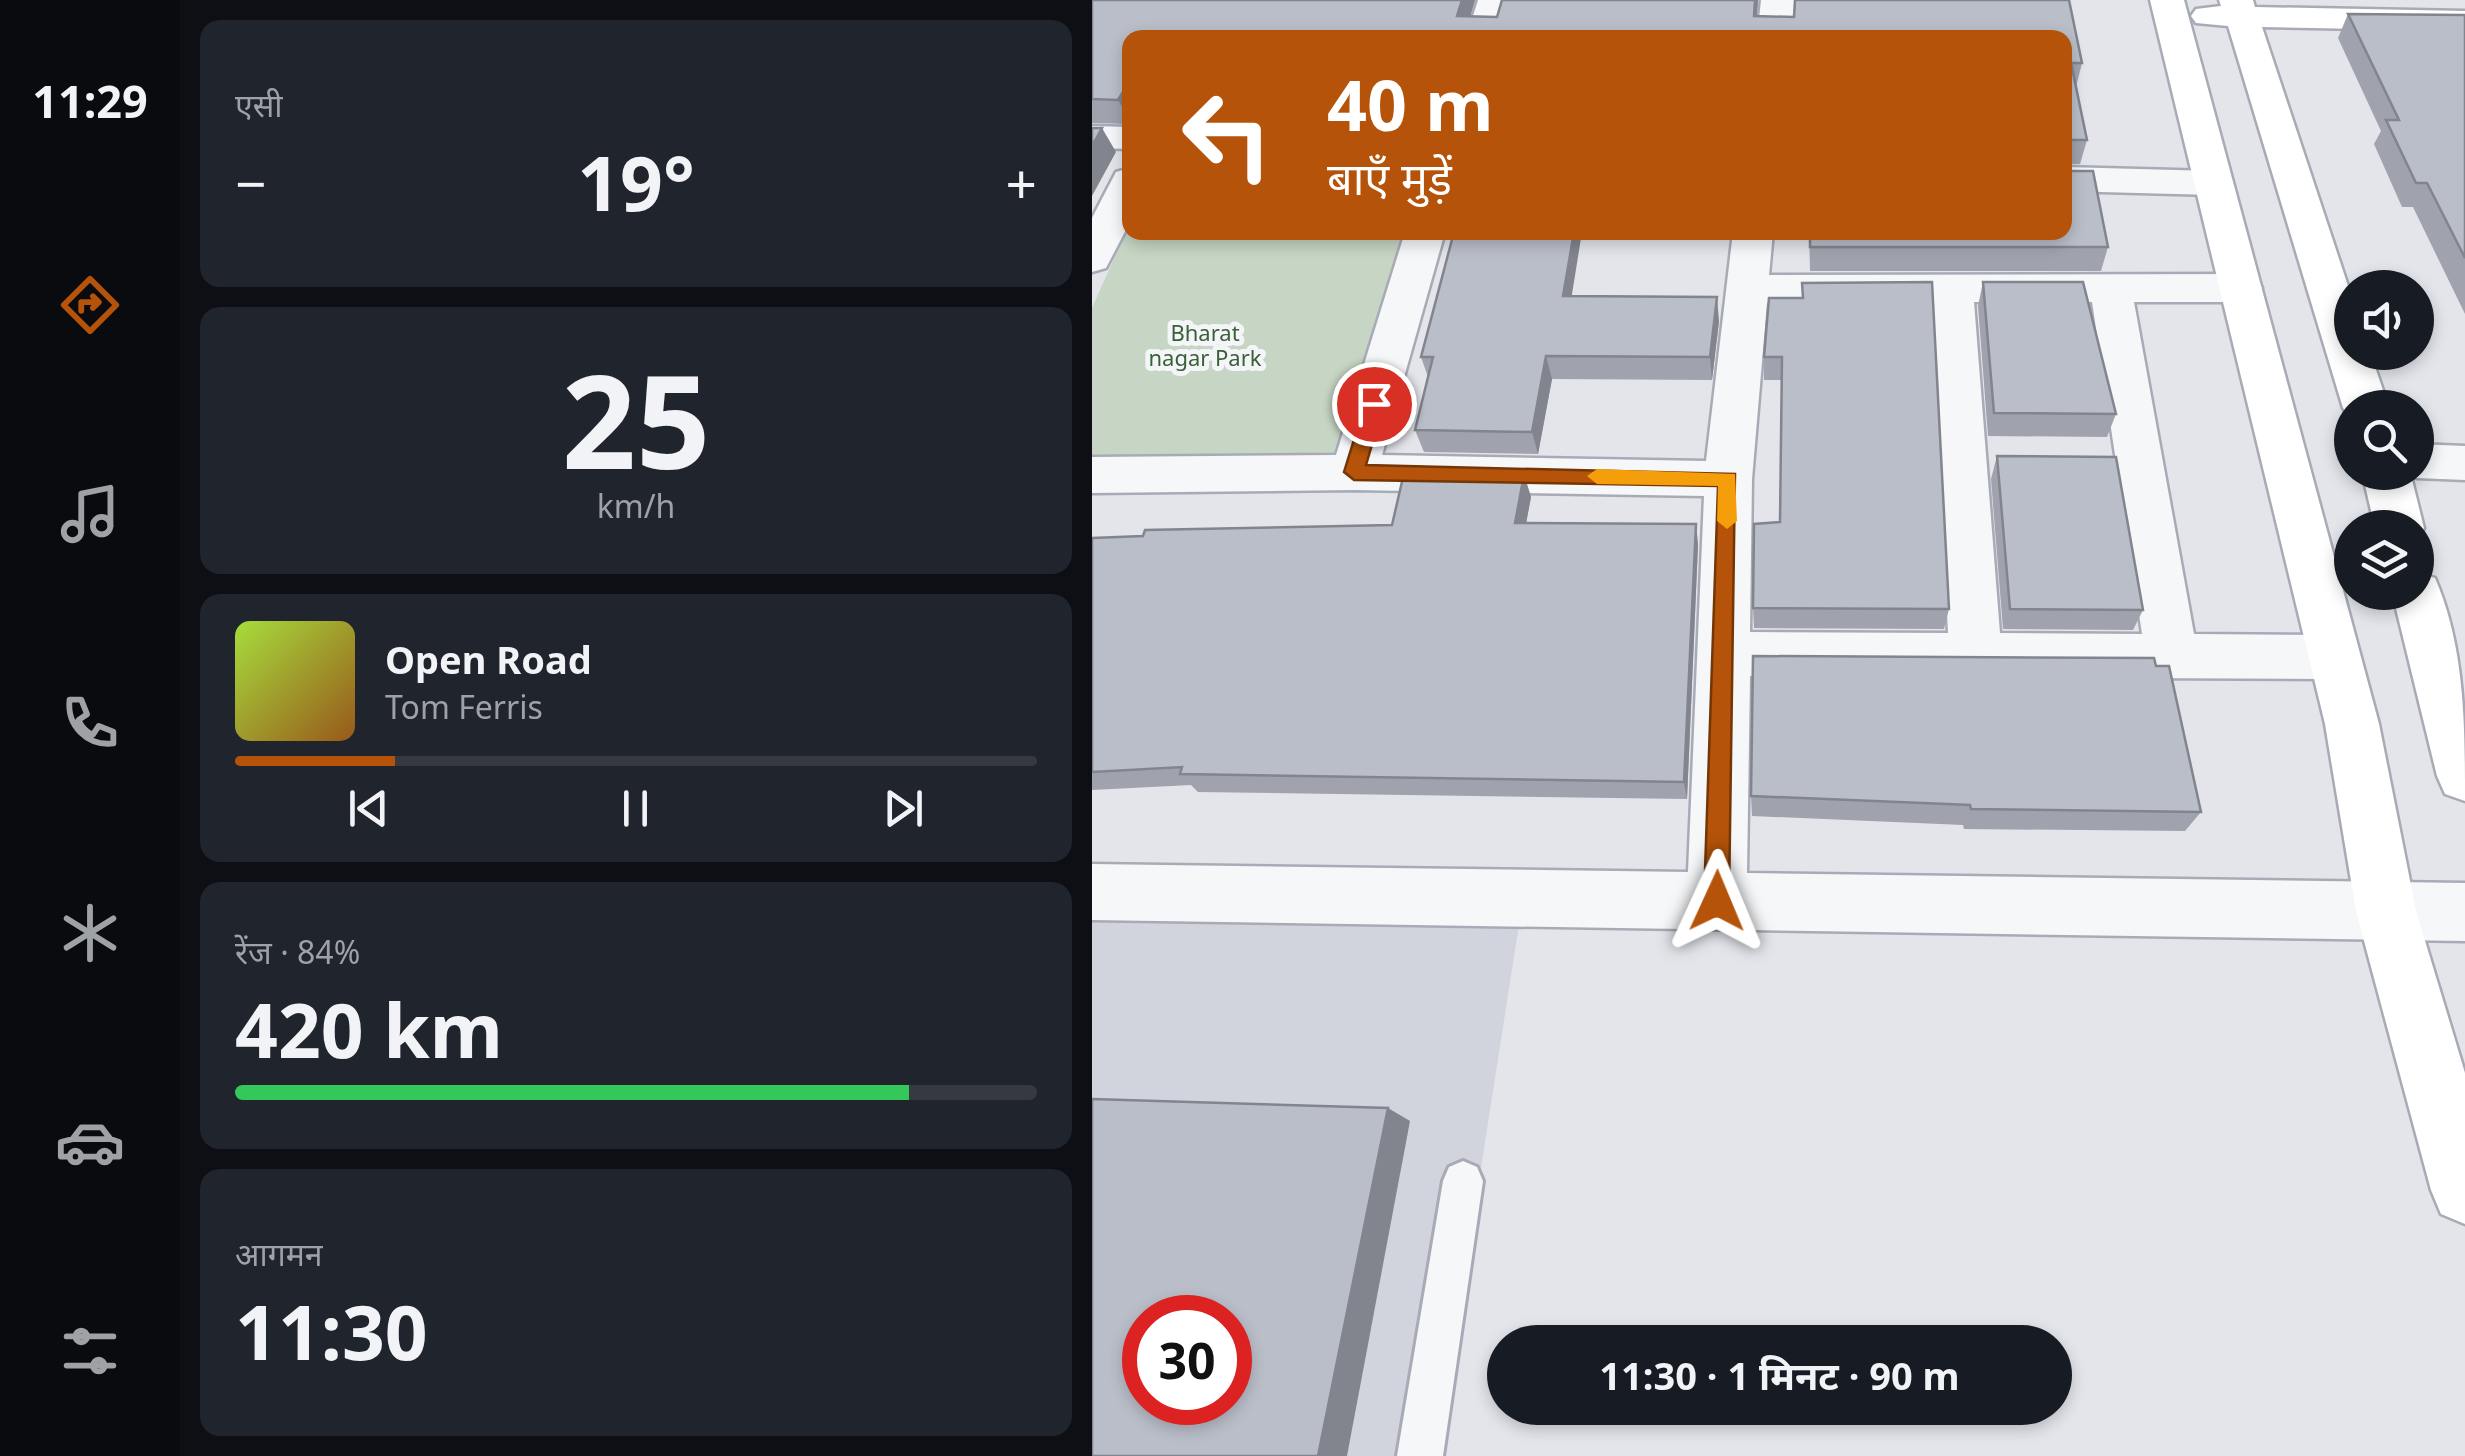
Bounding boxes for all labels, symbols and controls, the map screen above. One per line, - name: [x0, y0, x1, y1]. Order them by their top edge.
- text: 40 m: [1327, 56, 1494, 152]
- text: 11:29: [32, 70, 148, 131]
- icon: left: [1162, 70, 1292, 200]
- text: एसी: [235, 83, 283, 126]
- text: 19°: [577, 131, 695, 233]
- text: −: [235, 145, 266, 220]
- text: +: [1006, 145, 1037, 220]
- text: बाएँ मुड़ें: [1327, 147, 1452, 208]
- icon: directions: [55, 270, 125, 340]
- map controls: [2334, 270, 2434, 610]
- button: sound: [2334, 270, 2434, 370]
- park label: Bharat nagar Park: [1148, 317, 1262, 372]
- text: 25: [562, 330, 710, 507]
- pin: [1332, 362, 1417, 447]
- icon: arrive: [1347, 377, 1402, 432]
- button: search: [2334, 390, 2434, 490]
- icon: music: [55, 479, 125, 549]
- text: km/h: [597, 484, 675, 527]
- button: layers: [2334, 510, 2434, 610]
- text: Open Road: [385, 633, 592, 685]
- text: Tom Ferris: [385, 685, 543, 728]
- icon: phone: [55, 688, 125, 758]
- icon: previous: [341, 781, 396, 836]
- icon: pause: [608, 781, 663, 836]
- icon: next: [876, 781, 931, 836]
- position arrow: [1665, 849, 1769, 953]
- icon: climate: [55, 898, 125, 968]
- text: रेंज · 84%: [235, 930, 360, 973]
- text: 420 km: [235, 978, 503, 1080]
- icon: car: [55, 1107, 125, 1177]
- text: आगमन: [235, 1232, 323, 1275]
- text: 11:30: [235, 1280, 428, 1382]
- speed limit sign: 30: [1122, 1295, 1252, 1425]
- icon: filters: [55, 1316, 125, 1386]
- text: 11:30 · 1 मिनट · 90 m: [1599, 1349, 1960, 1401]

